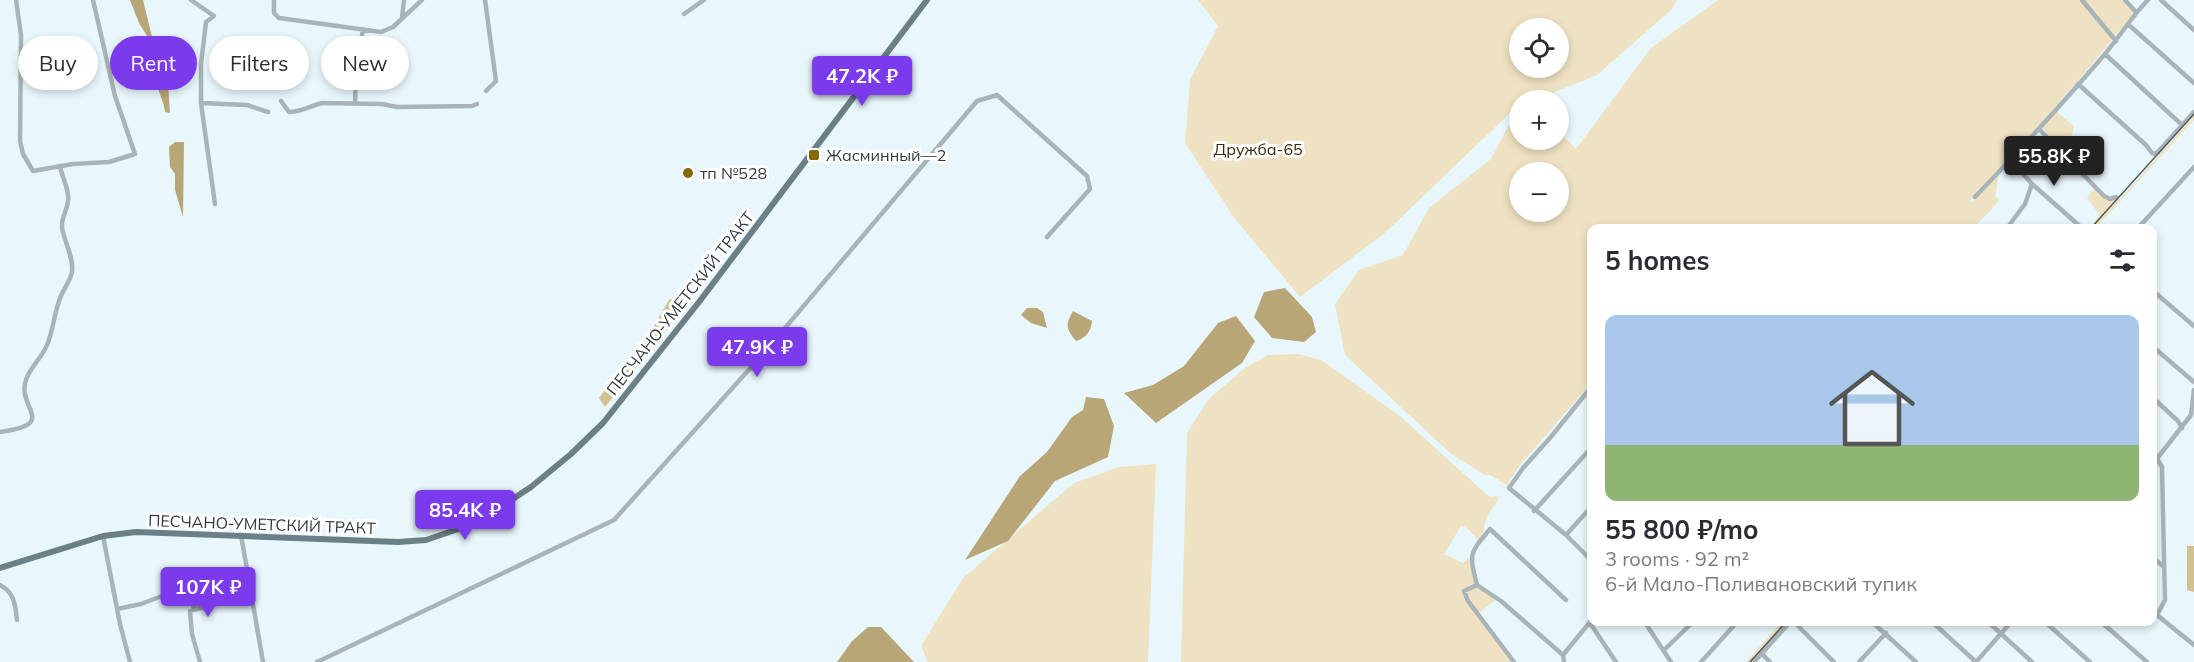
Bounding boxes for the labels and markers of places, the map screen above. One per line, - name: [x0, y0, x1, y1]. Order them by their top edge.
- pin: 47.2K ₽: [807, 56, 917, 107]
- pin: 55.8K ₽: [1999, 136, 2109, 187]
- place label: Жасминный—2: [826, 145, 946, 165]
- marker: Жасминный—2: [807, 148, 821, 162]
- place label: тп №528: [700, 163, 767, 183]
- marker: тп №528: [681, 166, 695, 180]
- pin: 47.9K ₽: [702, 327, 812, 378]
- pin: 85.4K ₽: [410, 490, 520, 541]
- pin: 107K ₽: [159, 567, 257, 618]

